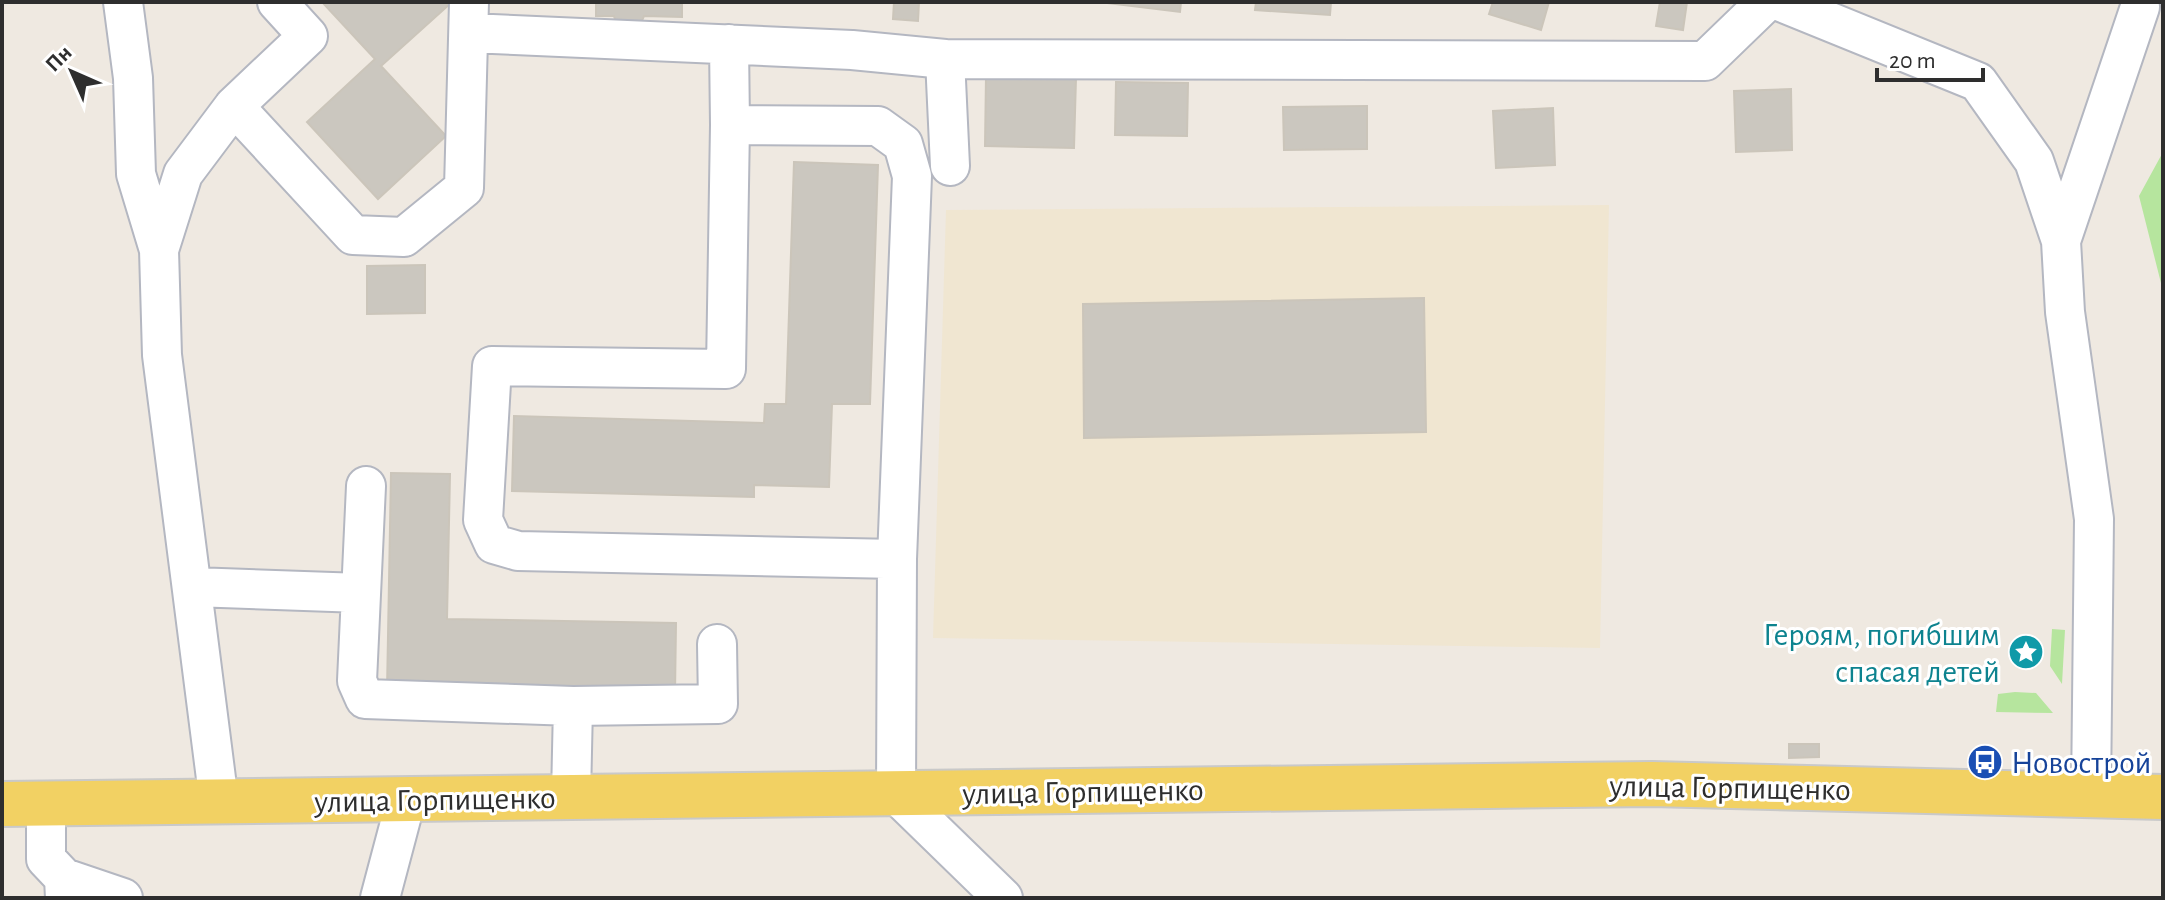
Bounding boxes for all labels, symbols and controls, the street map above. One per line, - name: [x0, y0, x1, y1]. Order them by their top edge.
- north arrow: [32, 32, 112, 112]
- scale bar: [1877, 32, 1983, 82]
- text: Пн: [41, 41, 76, 76]
- text: 20 m: [1889, 49, 1936, 73]
- place label: Героям, погибшим спасая детей: [1763, 619, 2000, 688]
- place icon: Героям, погибшим спасая детей: [2007, 633, 2045, 671]
- bus stop icon: Новострой: [1966, 743, 2004, 781]
- place label: Новострой: [2011, 747, 2151, 779]
- street label: улица Горпищенко: [1608, 770, 1851, 806]
- street label: улица Горпищенко: [961, 774, 1204, 810]
- street label: улица Горпищенко: [313, 782, 556, 818]

